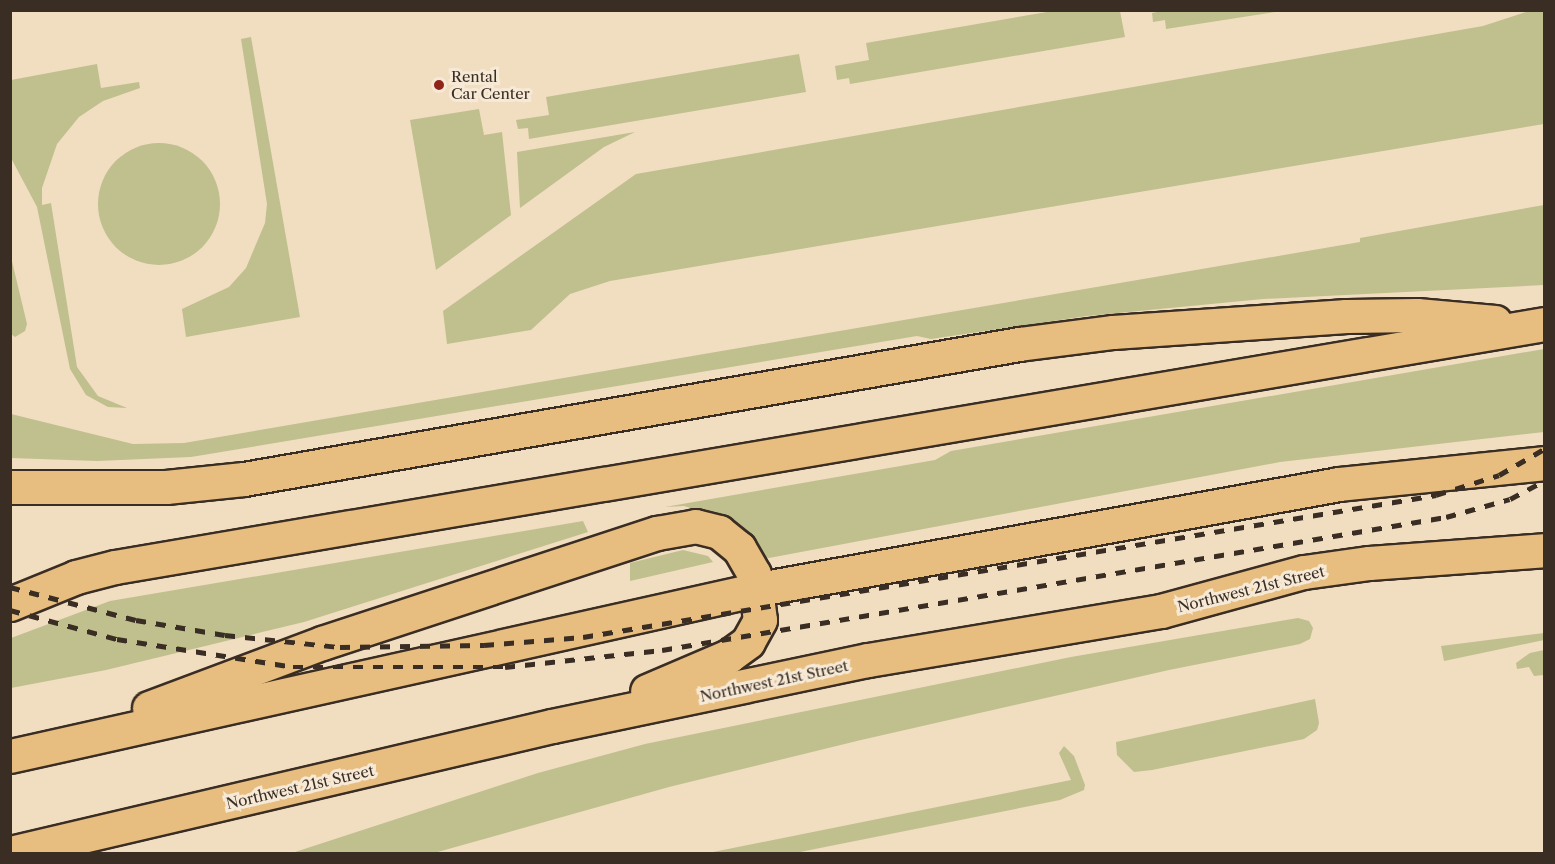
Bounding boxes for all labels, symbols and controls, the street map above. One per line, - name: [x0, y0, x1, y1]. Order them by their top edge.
- place label: Rental Car Center: [451, 67, 530, 102]
- marker: Rental Car Center: [432, 78, 446, 92]
- street label: Northwest 21st Street: [1175, 562, 1327, 616]
- street label: Northwest 21st Street: [698, 656, 850, 706]
- street label: Northwest 21st Street: [224, 761, 376, 813]

